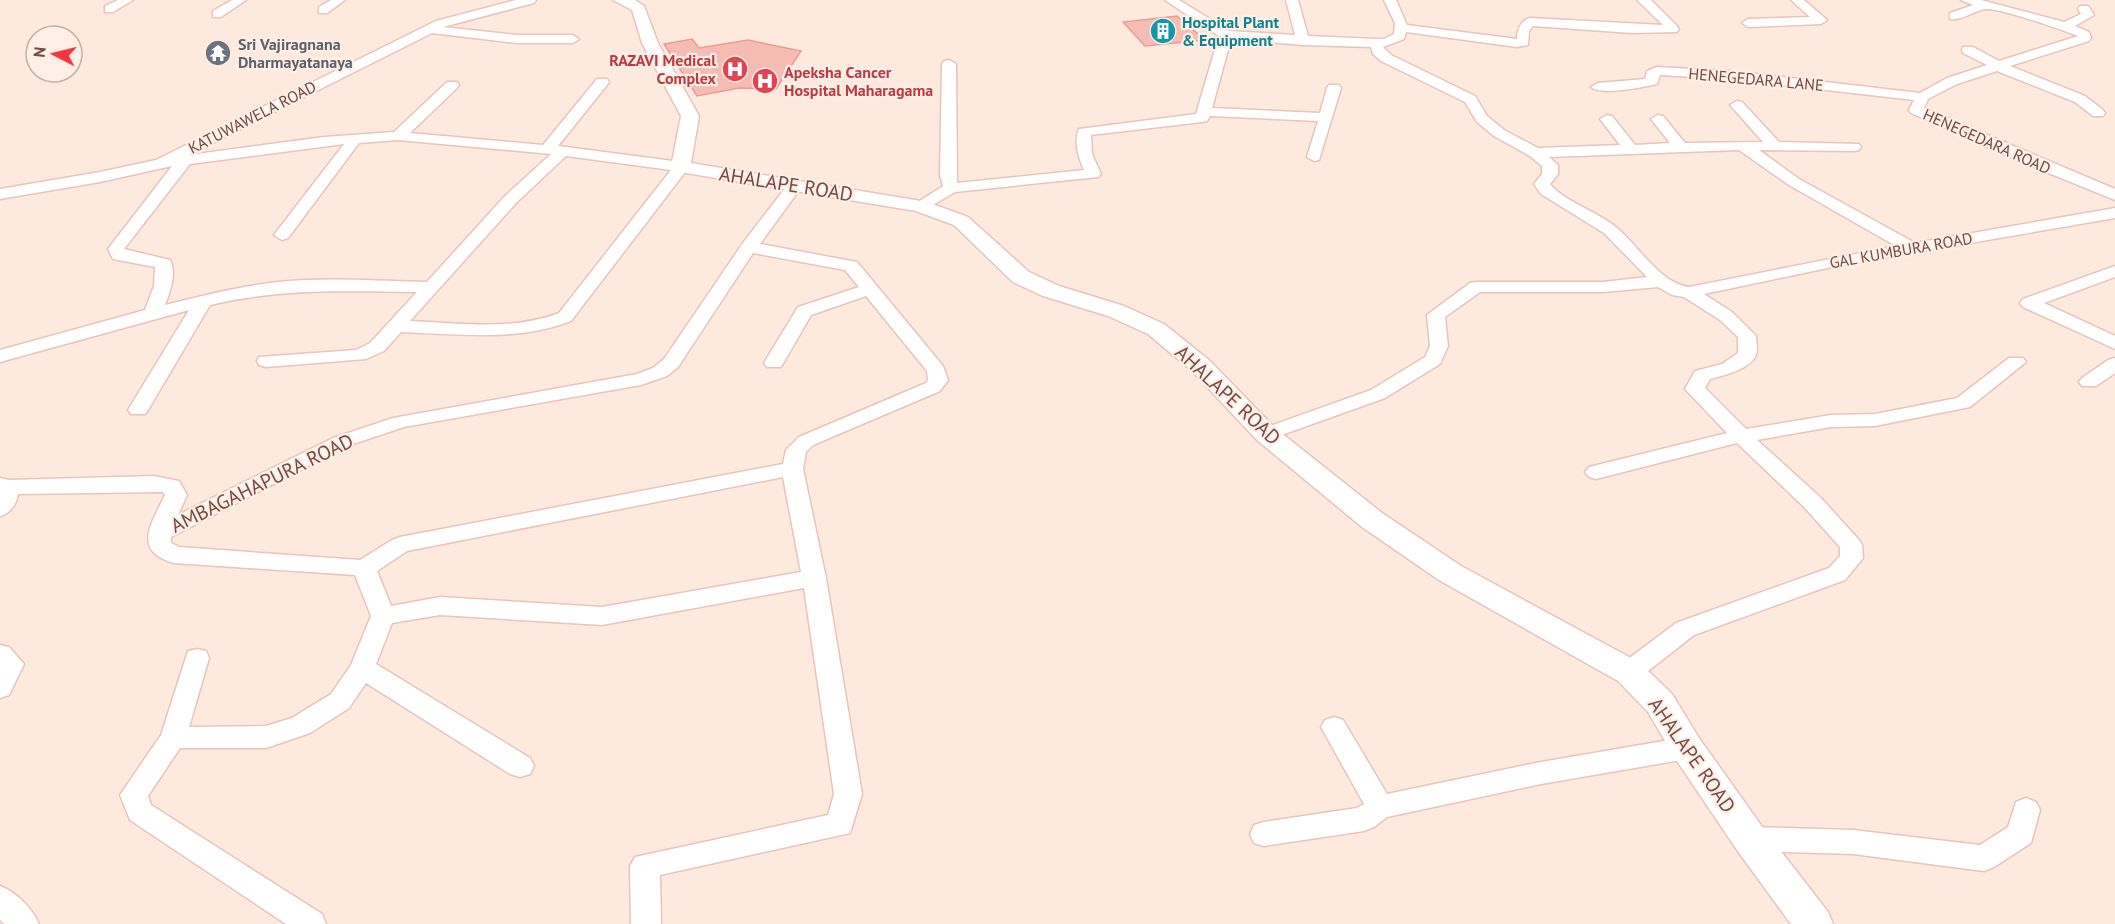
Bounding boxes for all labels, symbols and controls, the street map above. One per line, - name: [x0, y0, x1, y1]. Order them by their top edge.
- place label: Hospital Plant & Equipment: [1182, 12, 1279, 50]
- building icon: Hospital Plant & Equipment: [1148, 16, 1178, 46]
- north arrow: [24, 24, 84, 84]
- place label: Sri Vajiragnana Dharmayatanaya: [238, 34, 353, 72]
- temple icon: Sri Vajiragnana Dharmayatanaya: [203, 38, 233, 68]
- text: N: [29, 46, 50, 59]
- place label: RAZAVI Medical Complex: [609, 50, 717, 88]
- hospital icon: RAZAVI Medical Complex: [720, 54, 750, 84]
- place label: Apeksha Cancer Hospital Maharagama: [784, 62, 933, 100]
- street label: HENEGEDARA LANE: [1688, 63, 1824, 95]
- hospital icon: Apeksha Cancer Hospital Maharagama: [750, 66, 780, 96]
- street label: KATUWAWELA ROAD: [185, 76, 319, 158]
- street label: HENEGEDARA ROAD: [1920, 104, 2054, 178]
- street label: AHALAPE ROAD: [717, 161, 855, 207]
- street label: GAL KUMBURA ROAD: [1828, 228, 1974, 272]
- street label: AHALAPE ROAD: [1170, 339, 1286, 451]
- street label: AMBAGAHAPURA ROAD: [166, 427, 358, 539]
- street label: AHALAPE ROAD: [1643, 692, 1741, 818]

